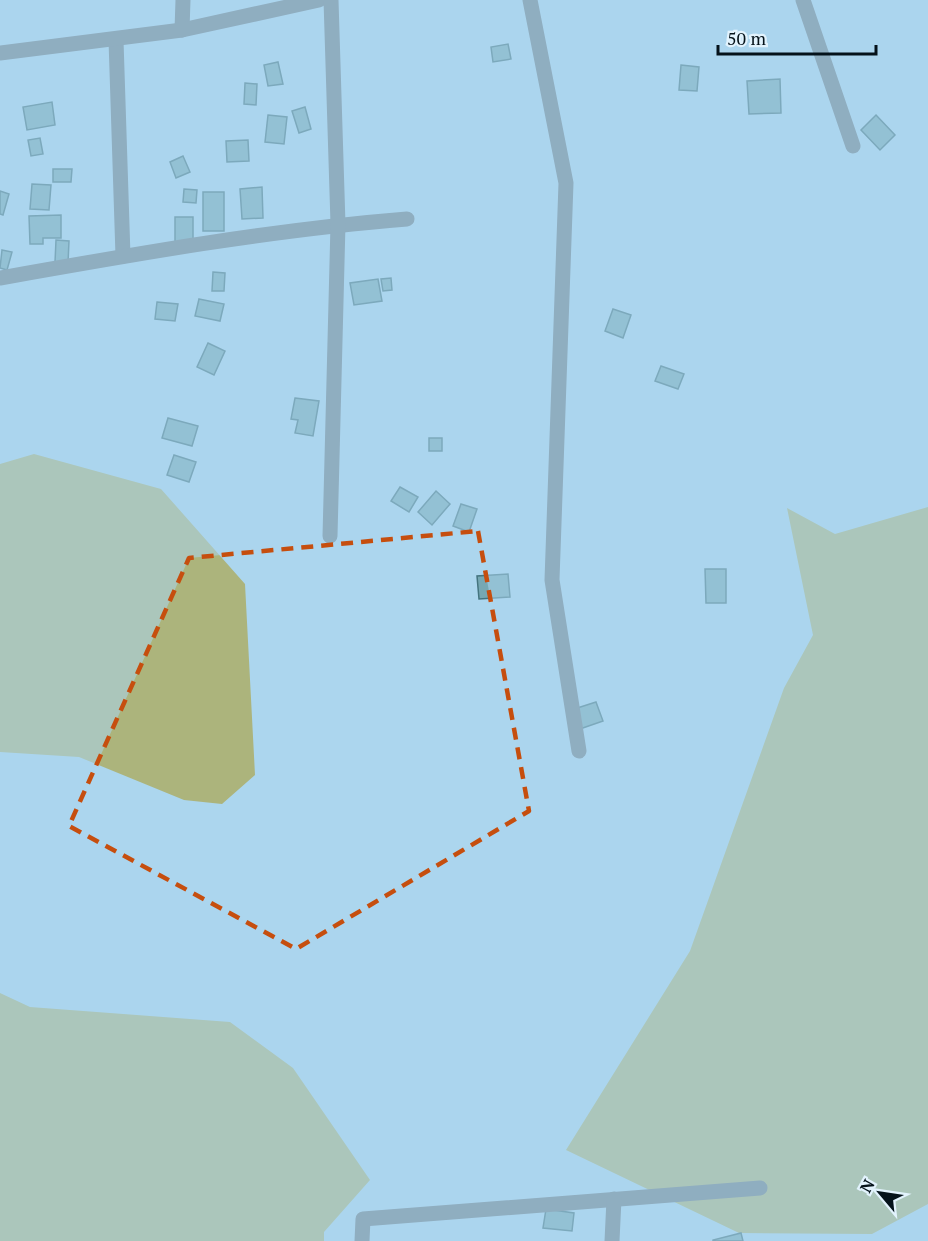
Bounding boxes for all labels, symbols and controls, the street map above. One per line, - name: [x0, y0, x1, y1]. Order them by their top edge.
- scale bar: [718, 18, 876, 56]
- text: 50 m: [727, 26, 767, 50]
- north arrow: [850, 1163, 910, 1223]
- text: N: [854, 1175, 879, 1196]

